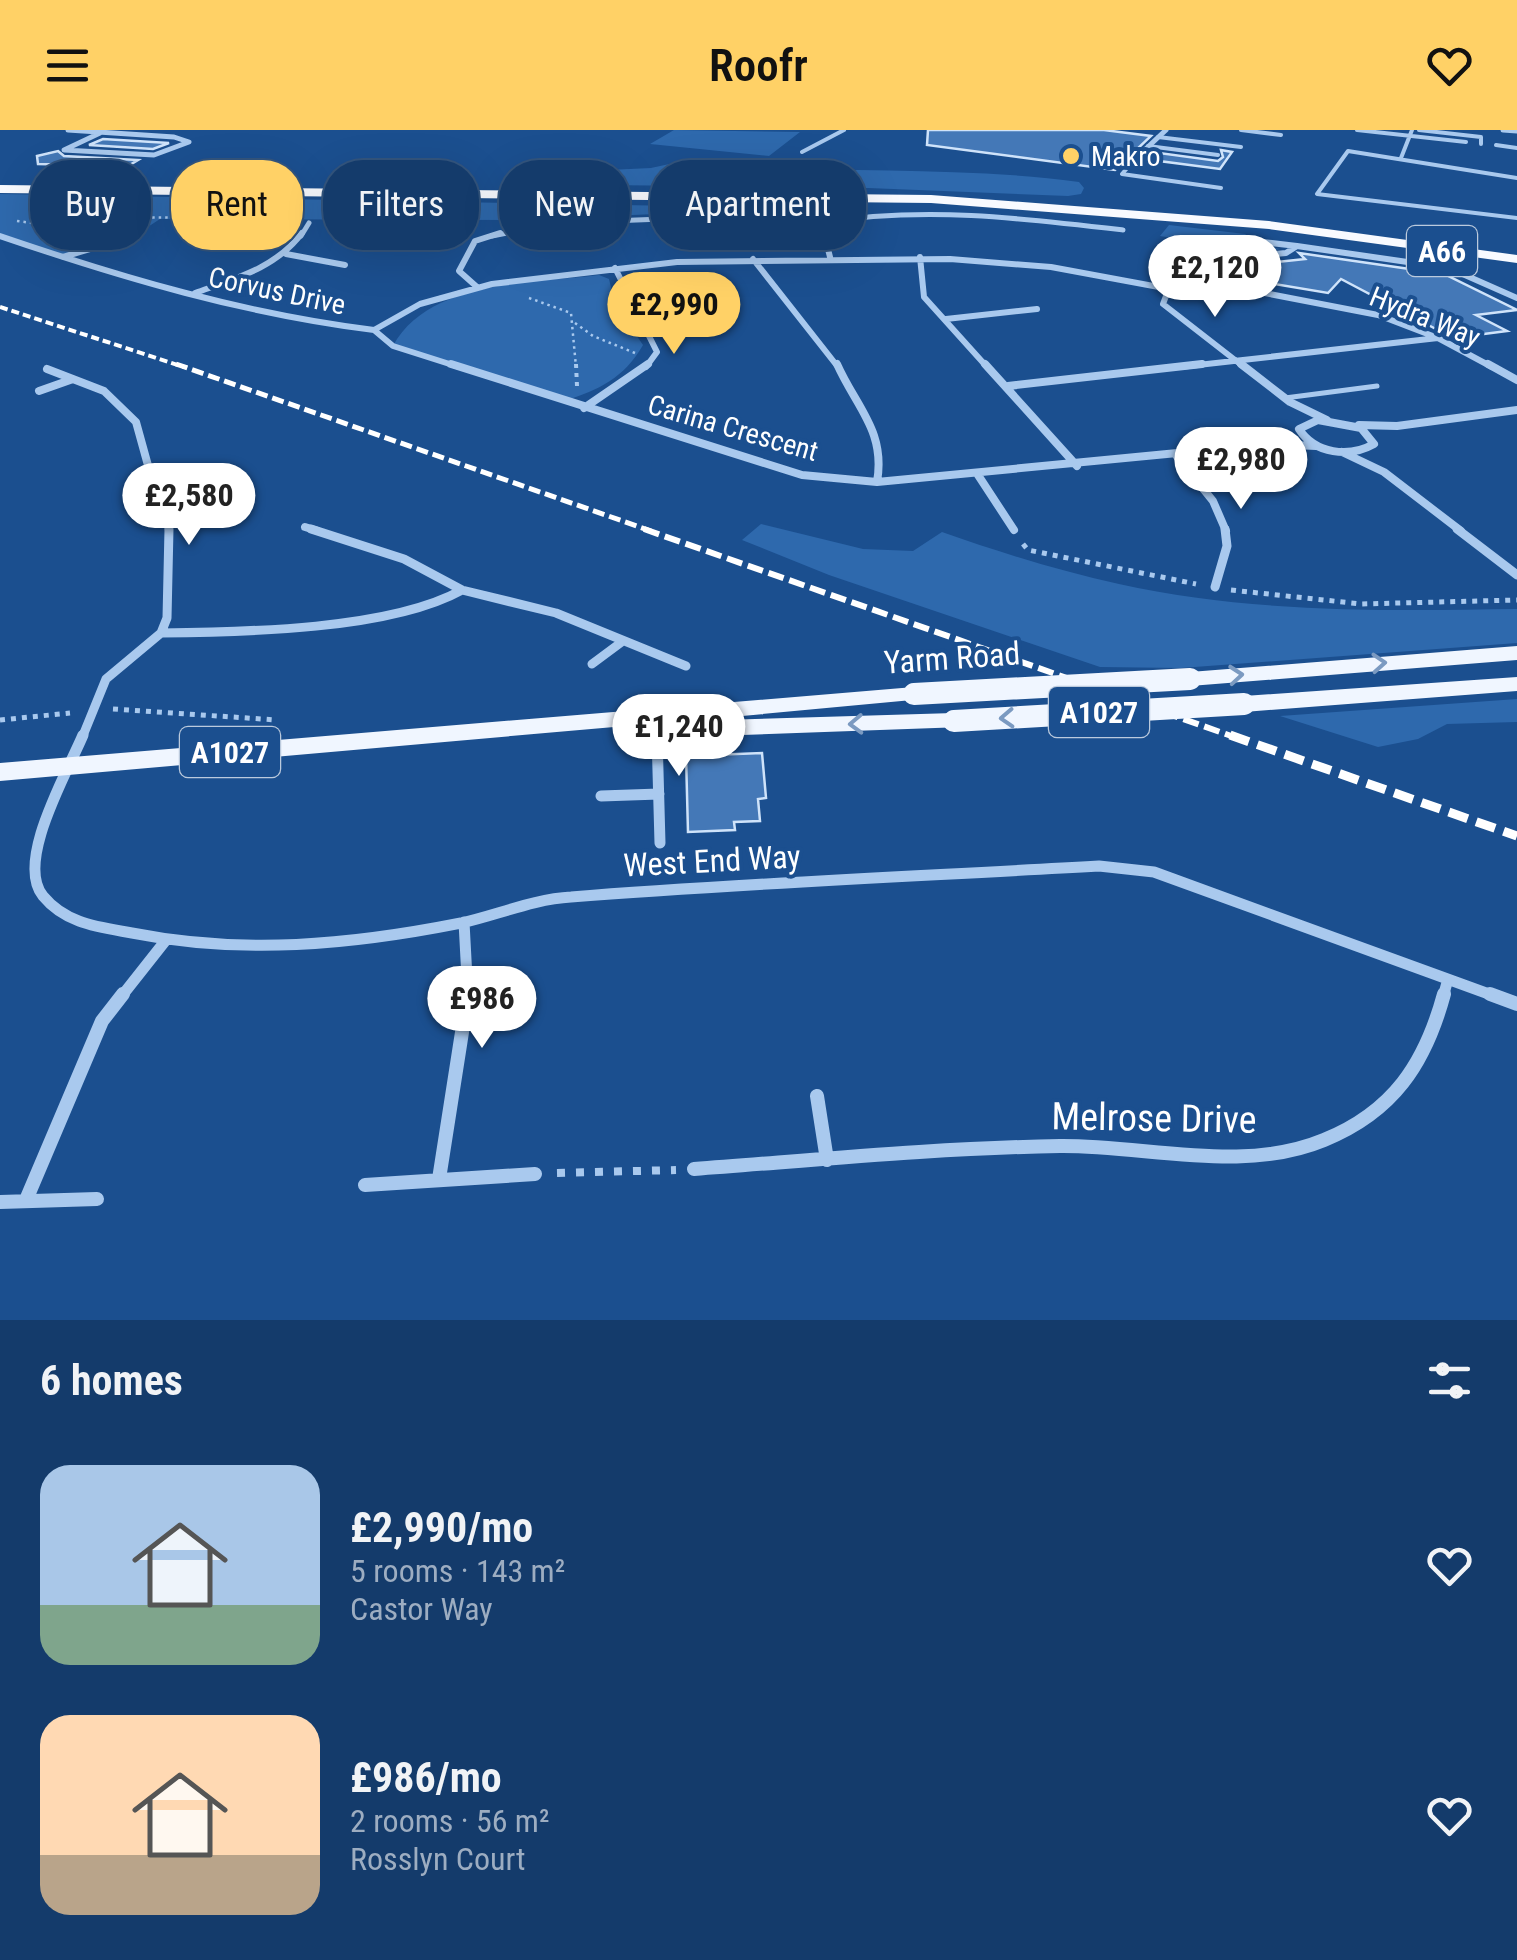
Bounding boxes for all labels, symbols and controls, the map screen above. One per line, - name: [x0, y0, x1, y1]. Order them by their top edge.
- icon: menu: [40, 38, 95, 93]
- icon: heart: [1422, 38, 1477, 93]
- text: Roofr: [709, 39, 808, 92]
- place label: Makro: [1091, 140, 1161, 173]
- marker: Makro: [1060, 145, 1082, 167]
- chip: Buy: [30, 160, 151, 250]
- chip: Rent: [171, 160, 303, 250]
- chip: Filters: [323, 160, 479, 250]
- chip: New: [499, 160, 630, 250]
- chip: Apartment: [650, 160, 866, 250]
- road number: A66: [1407, 226, 1477, 276]
- pin: £2,120: [1134, 235, 1296, 320]
- text: £2,120: [1170, 248, 1260, 286]
- street label: Corvus Drive: [205, 260, 349, 322]
- pin: £2,990: [593, 272, 755, 357]
- street label: Hydra Way: [1365, 280, 1485, 354]
- text: £2,990: [629, 285, 719, 323]
- street label: Carina Crescent: [644, 388, 822, 468]
- pin: £2,980: [1160, 427, 1322, 512]
- text: £2,980: [1196, 440, 1286, 478]
- pin: £2,580: [108, 463, 270, 548]
- text: £2,580: [144, 476, 234, 514]
- street label: Yarm Road: [883, 634, 1021, 682]
- one-way arrow: [1372, 653, 1388, 675]
- one-way arrow: [1229, 664, 1245, 686]
- road number: A1027: [1049, 687, 1149, 737]
- pin: £1,240: [598, 694, 760, 779]
- text: £1,240: [634, 707, 724, 745]
- one-way arrow: [998, 707, 1014, 728]
- one-way arrow: [848, 713, 864, 734]
- road number: A1027: [180, 727, 280, 777]
- street label: West End Way: [623, 837, 801, 885]
- pin: £986: [423, 966, 541, 1051]
- text: £986: [449, 979, 515, 1017]
- street label: Melrose Drive: [1051, 1094, 1257, 1142]
- icon: filters: [1422, 1353, 1477, 1408]
- text: 6 homes: [40, 1356, 183, 1405]
- text: £2,990/mo: [350, 1503, 533, 1552]
- icon: home: [120, 1505, 240, 1625]
- icon: heart: [1422, 1538, 1477, 1593]
- text: 5 rooms · 143 m²: [350, 1552, 565, 1590]
- text: Castor Way: [350, 1590, 493, 1628]
- text: £986/mo: [350, 1753, 502, 1802]
- icon: home: [120, 1755, 240, 1875]
- icon: heart: [1422, 1788, 1477, 1843]
- text: 2 rooms · 56 m²: [350, 1802, 549, 1840]
- text: Rosslyn Court: [350, 1840, 525, 1878]

